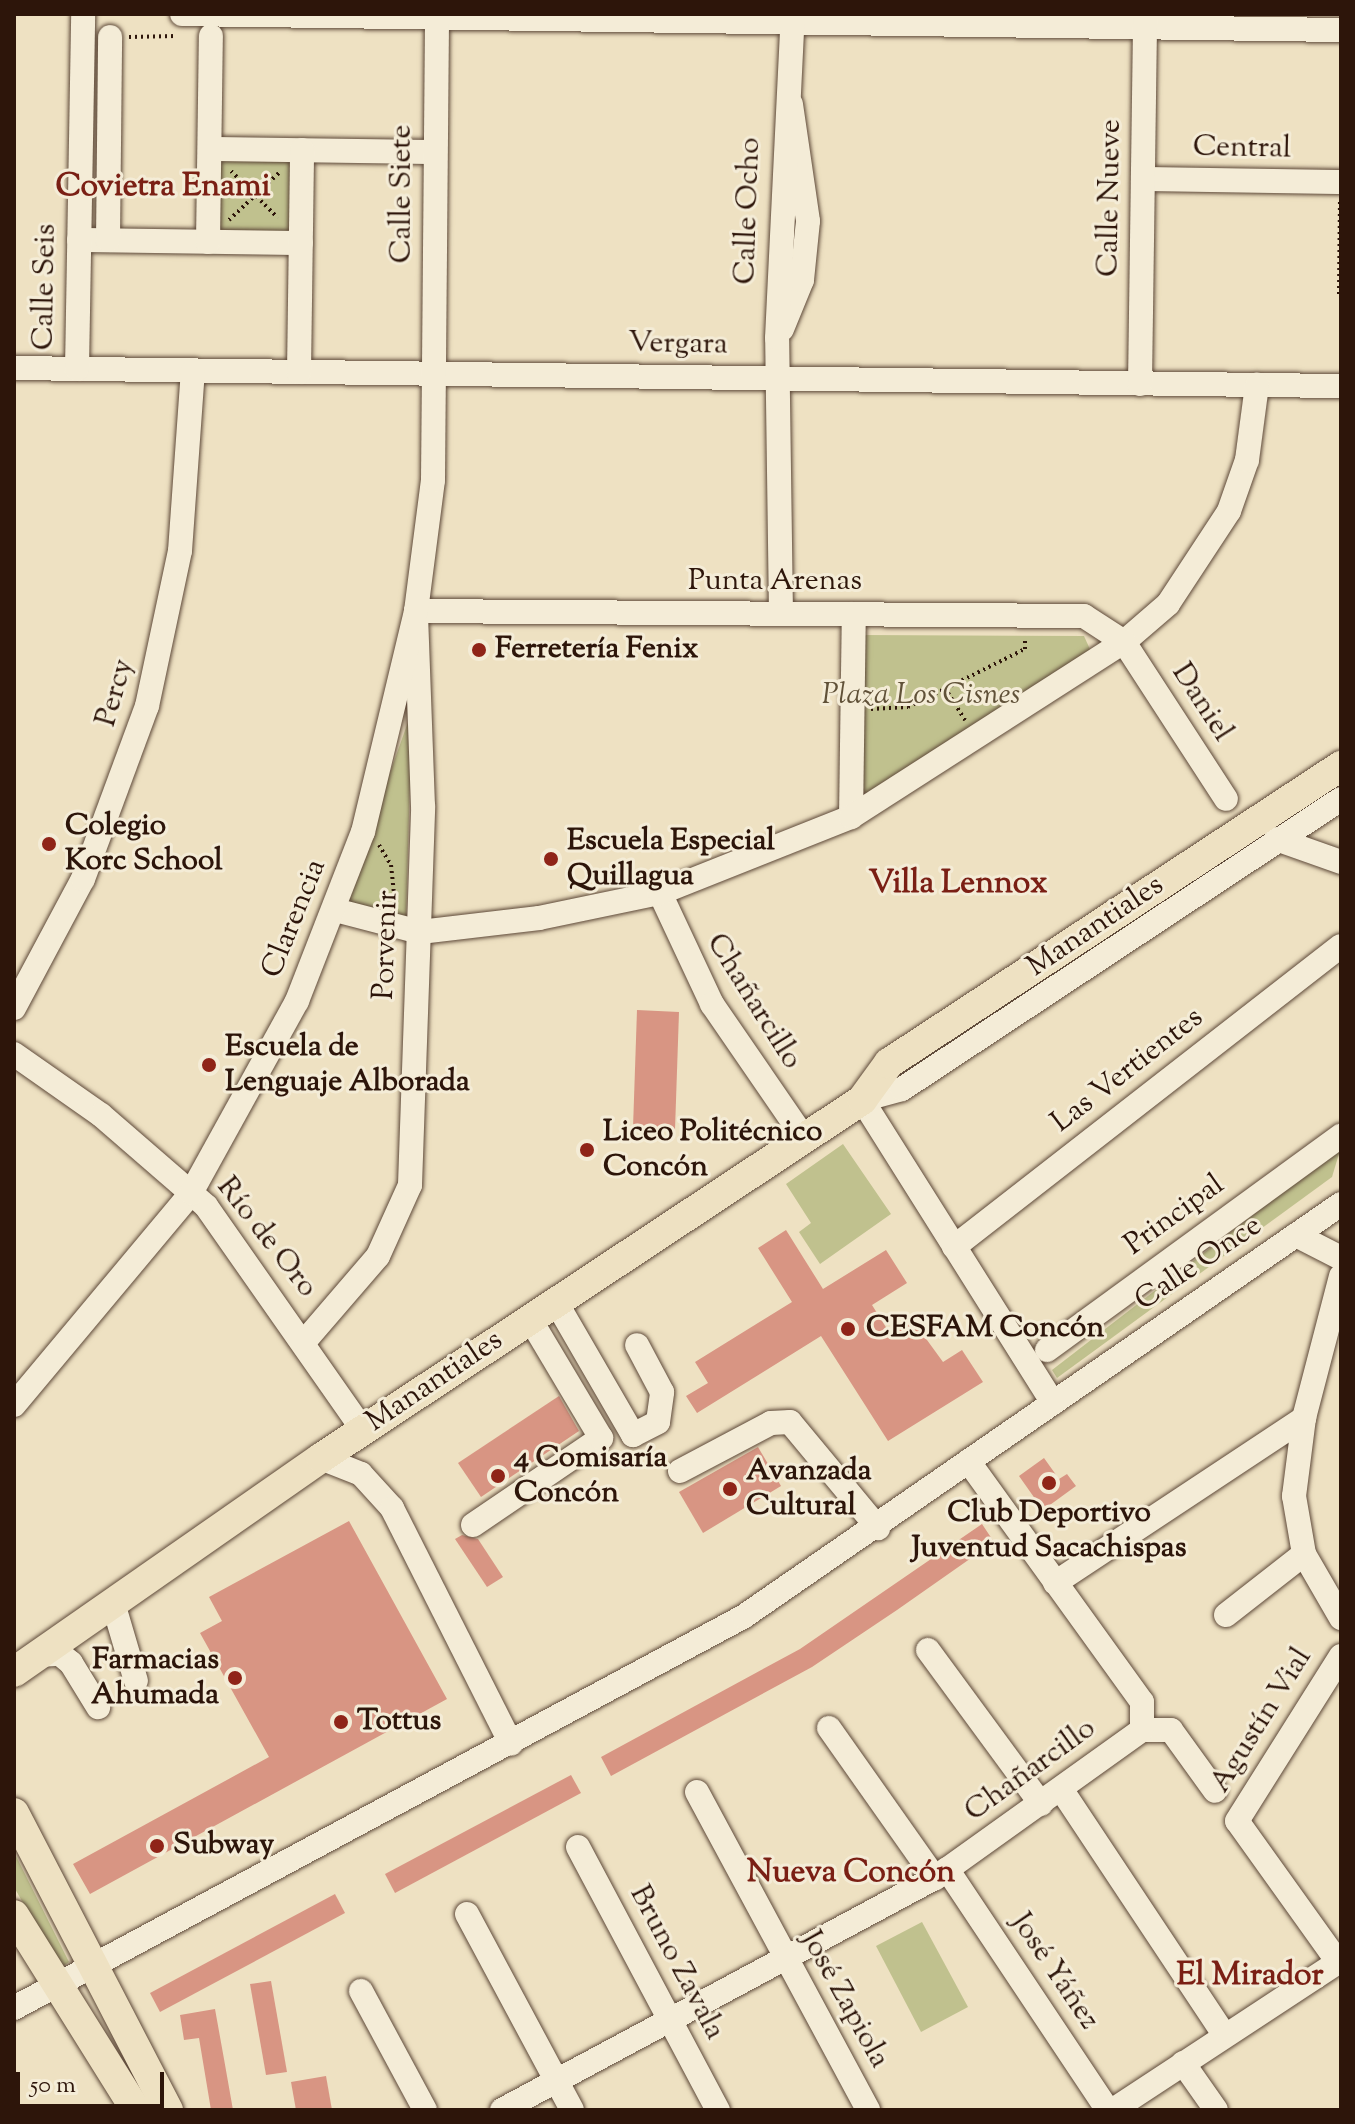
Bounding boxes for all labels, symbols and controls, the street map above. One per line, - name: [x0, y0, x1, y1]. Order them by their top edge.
- street label: Calle Nueve: [1092, 119, 1130, 277]
- street label: Calle Siete: [385, 125, 421, 263]
- street label: Central: [1192, 130, 1292, 168]
- street label: Calle Ocho: [728, 137, 770, 285]
- district label: Covietra Enami: [56, 168, 270, 206]
- street label: Calle Seis: [27, 223, 65, 351]
- street label: Vergara: [628, 326, 728, 364]
- street label: Punta Arenas: [688, 564, 862, 600]
- place label: Ferretería Fenix: [495, 632, 699, 668]
- marker: Ferretería Fenix: [470, 641, 488, 659]
- street label: Percy: [89, 655, 143, 731]
- street label: Daniel: [1163, 657, 1239, 749]
- park label: Plaza Los Cisnes: [822, 678, 1020, 714]
- place label: Colegio Korc School: [65, 809, 223, 880]
- place label: Escuela Especial Quillagua: [567, 824, 775, 894]
- marker: Colegio Korc School: [40, 835, 58, 853]
- marker: Escuela Especial Quillagua: [542, 850, 560, 868]
- street label: Clarencia: [255, 855, 335, 983]
- district label: Villa Lennox: [869, 865, 1047, 903]
- street label: Manantiales: [1021, 868, 1171, 986]
- street label: Porvenir: [367, 890, 407, 1000]
- street label: Chañarcillo: [697, 928, 809, 1076]
- street label: Las Vertientes: [1045, 1001, 1211, 1141]
- place label: Escuela de Lenguaje Alborada: [225, 1030, 470, 1100]
- marker: Escuela de Lenguaje Alborada: [200, 1056, 218, 1074]
- place label: Liceo Politécnico Concón: [603, 1115, 822, 1186]
- marker: Liceo Politécnico Concón: [578, 1141, 596, 1159]
- street label: Principal: [1118, 1168, 1232, 1264]
- street label: Río de Oro: [208, 1171, 324, 1305]
- street label: Calle Once: [1129, 1209, 1269, 1319]
- place label: CESFAM Concón: [866, 1311, 1104, 1347]
- marker: CESFAM Concón: [837, 1318, 859, 1340]
- street label: Manantiales: [360, 1323, 510, 1441]
- place label: 4 Comisaría Concón: [514, 1441, 667, 1512]
- place label: Avanzada Cultural: [746, 1454, 872, 1524]
- marker: 4 Comisaría Concón: [489, 1467, 507, 1485]
- marker: Club Deportivo Juventud Sacachispas: [1040, 1474, 1058, 1492]
- marker: Avanzada Cultural: [721, 1480, 739, 1498]
- place label: Club Deportivo Juventud Sacachispas: [912, 1496, 1186, 1566]
- street label: Agustín Vial: [1203, 1642, 1321, 1800]
- place label: Farmacias Ahumada: [91, 1643, 219, 1714]
- marker: Farmacias Ahumada: [226, 1669, 244, 1687]
- place label: Tottus: [357, 1704, 441, 1740]
- street label: Chañarcillo: [959, 1711, 1103, 1831]
- marker: Tottus: [332, 1713, 350, 1731]
- place label: Subway: [173, 1828, 274, 1864]
- marker: Subway: [148, 1837, 166, 1855]
- district label: Nueva Concón: [747, 1854, 955, 1892]
- street label: Bruno Zavala: [620, 1880, 732, 2046]
- street label: José Yáñez: [1002, 1907, 1106, 2037]
- street label: José Zapiola: [792, 1925, 896, 2075]
- district label: El Mirador: [1177, 1957, 1323, 1995]
- scale bar: [20, 2056, 168, 2106]
- text: 50 m: [30, 2069, 76, 2103]

